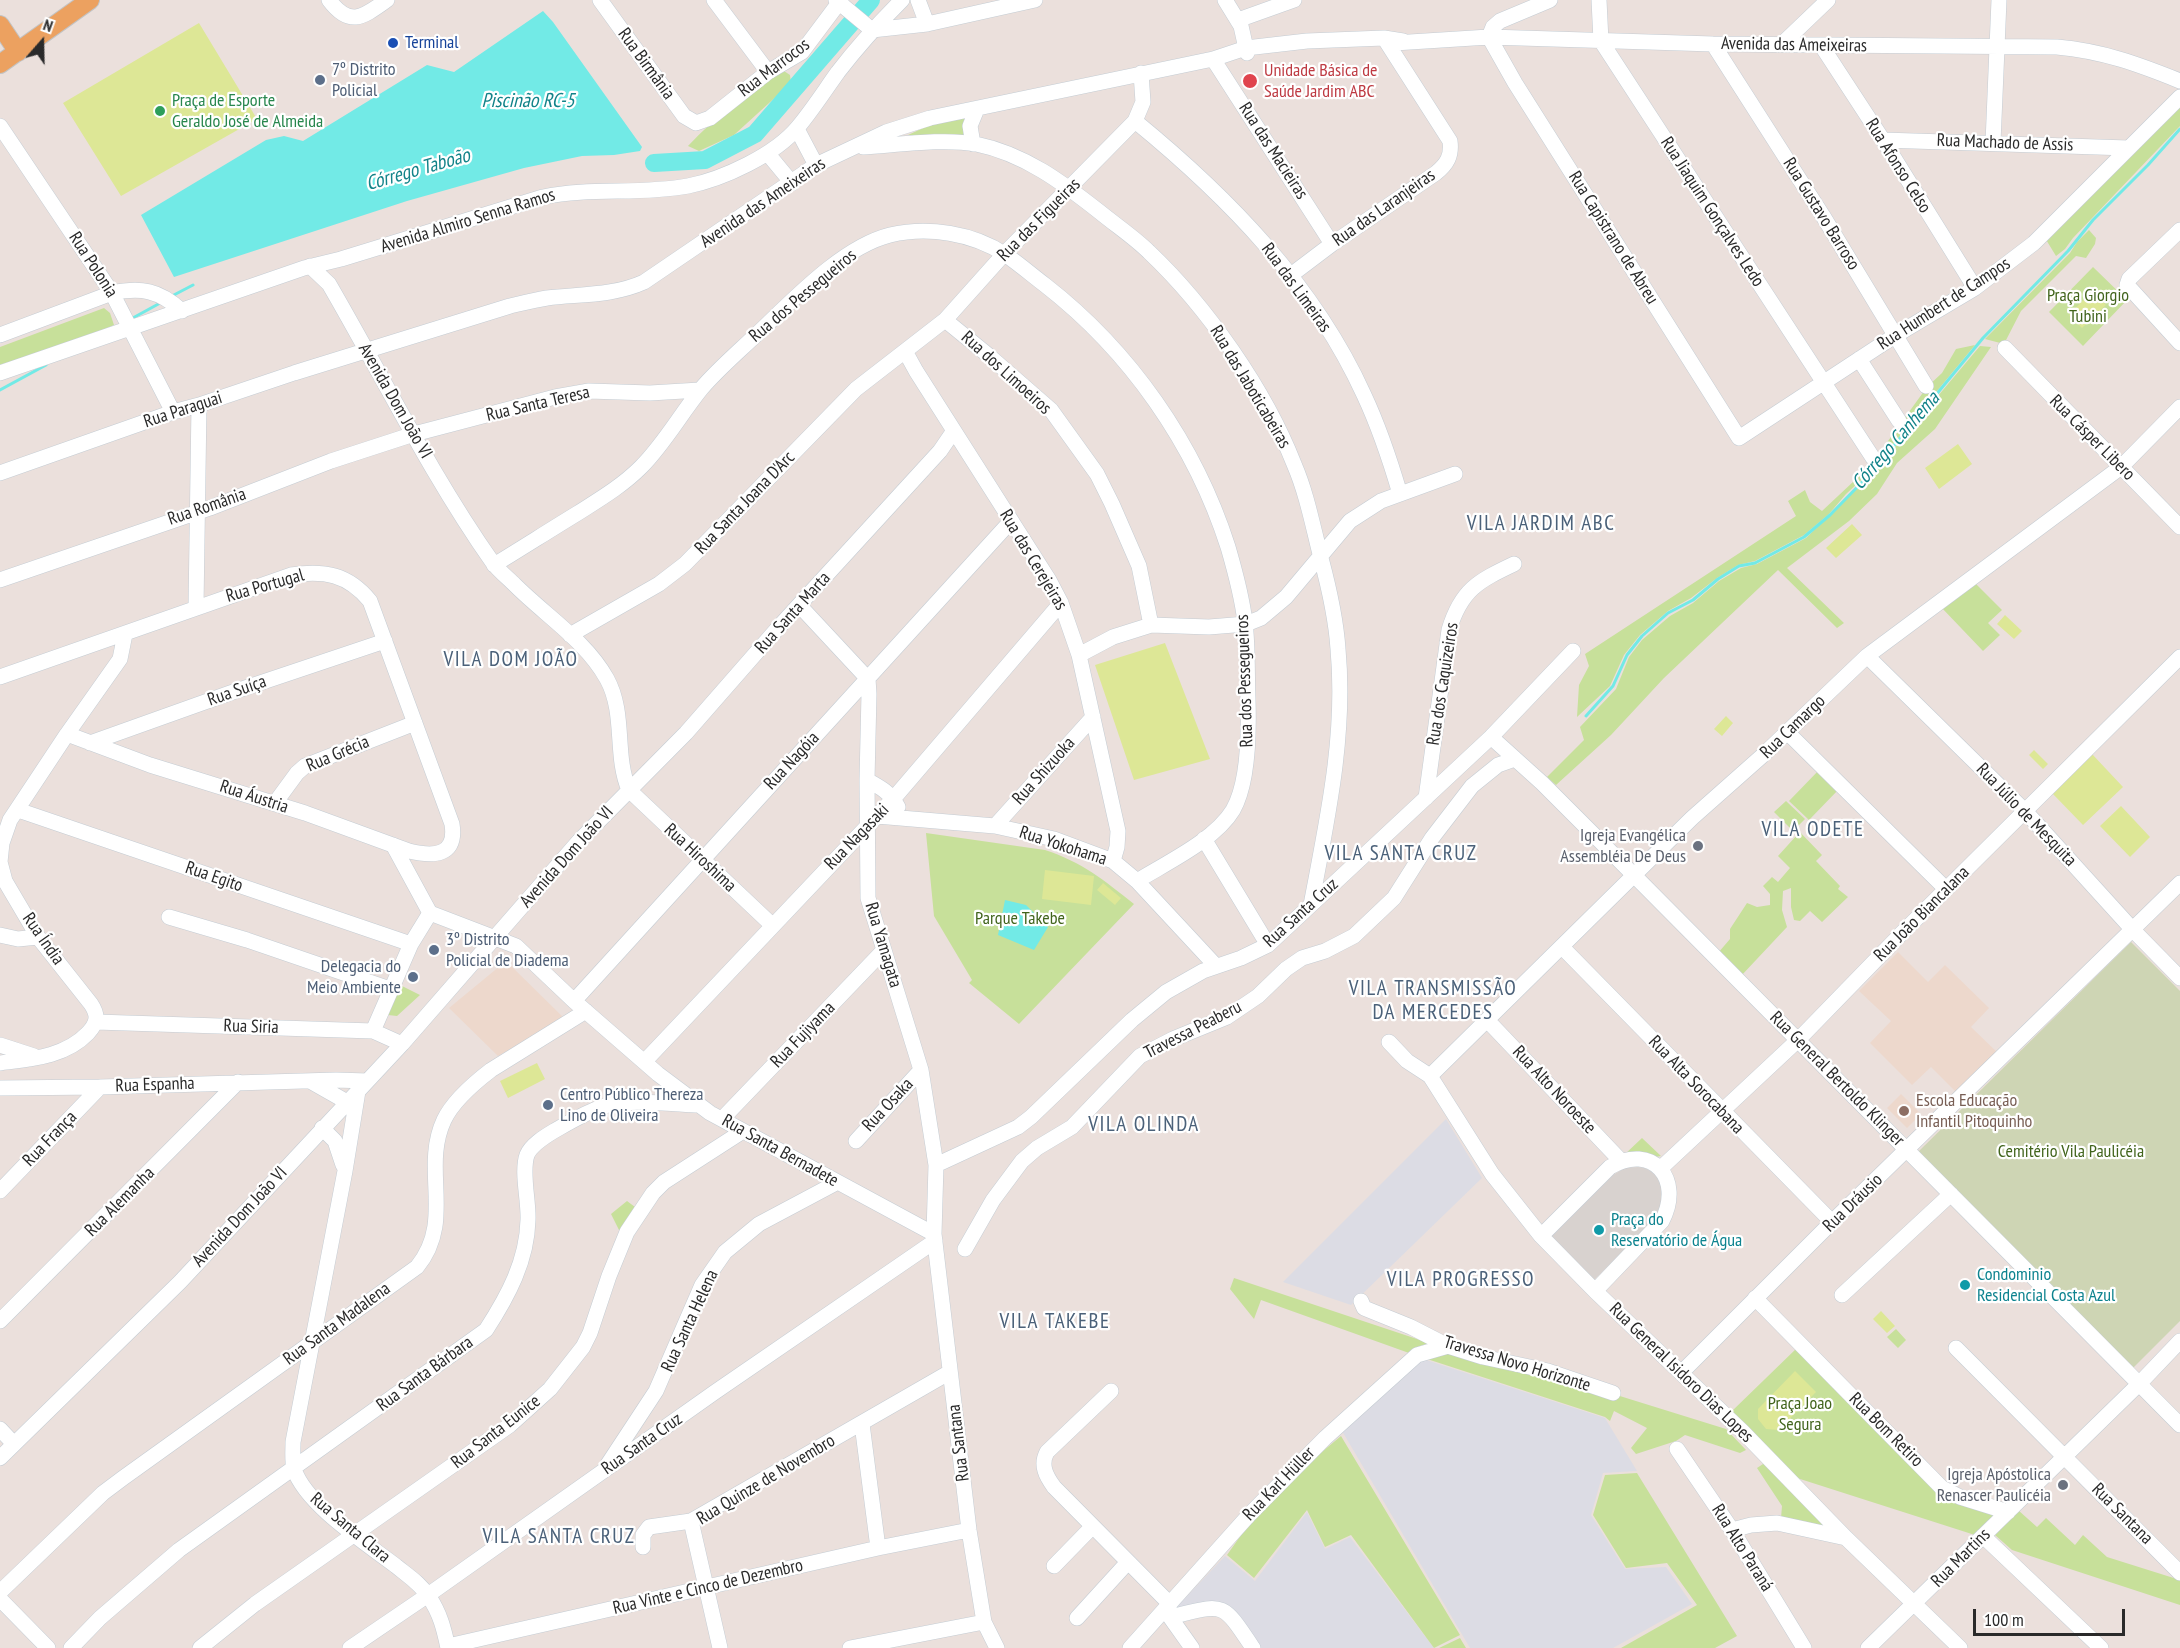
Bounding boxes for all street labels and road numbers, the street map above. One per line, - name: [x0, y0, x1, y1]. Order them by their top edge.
- street label: Rua Birmânia: [613, 24, 679, 104]
- street label: Avenida das Ameixeiras: [1721, 33, 1867, 57]
- street label: Rua Marrocos: [734, 34, 814, 102]
- street label: Rua das Macieiras: [1234, 99, 1312, 203]
- street label: Rua Afonso Celso: [1860, 115, 1936, 217]
- street label: Rua Machado de Assis: [1936, 130, 2074, 156]
- street label: Rua Jiaquim Gonçalves Ledo: [1655, 133, 1769, 291]
- street label: Avenida das Ameixeiras: [696, 153, 830, 253]
- street label: Rua Gustavo Barroso: [1778, 154, 1864, 274]
- street label: Rua das Laranjeiras: [1329, 165, 1439, 251]
- street label: Rua Capistrano de Abreu: [1563, 168, 1663, 308]
- street label: Rua das Figueiras: [993, 174, 1085, 266]
- street label: Avenida Almiro Senna Ramos: [378, 184, 558, 258]
- street label: Rua Polonia: [64, 228, 122, 302]
- street label: Rua das Limeiras: [1256, 239, 1336, 337]
- street label: Rua dos Pessegueiros: [745, 245, 861, 347]
- street label: Rua Humbert de Campos: [1874, 253, 2014, 355]
- street label: Rua das Jaboticabeiras: [1205, 322, 1295, 452]
- street label: Rua dos Limoeiros: [956, 327, 1056, 419]
- street label: Avenida Dom João VI: [353, 340, 437, 462]
- street label: Rua Santa Teresa: [484, 382, 592, 426]
- street label: Rua Paraguai: [141, 387, 225, 433]
- street label: Rua Cásper Libero: [2045, 391, 2139, 485]
- street label: Rua Santa Joana D'Arc: [690, 447, 800, 559]
- street label: Rua România: [165, 484, 249, 530]
- street label: Rua das Cerejeiras: [995, 506, 1071, 614]
- street label: Rua Portugal: [224, 565, 306, 607]
- street label: Rua Santa Marta: [751, 568, 835, 658]
- street label: Rua dos Pessegueiros: [1232, 614, 1258, 748]
- street label: Rua dos Caquizeiros: [1423, 621, 1463, 747]
- street label: Rua Suíça: [205, 671, 269, 711]
- street label: Rua Camargo: [1756, 691, 1830, 763]
- street label: Rua Nagóia: [760, 728, 824, 794]
- street label: Rua Grécia: [303, 731, 373, 777]
- street label: Rua Shizuoka: [1008, 733, 1080, 809]
- street label: Rua Júlio de Mesquita: [1971, 759, 2081, 871]
- street label: Rua Áustria: [217, 776, 291, 818]
- street label: Rua Nagasaki: [820, 799, 894, 875]
- street label: Avenida Dom João VI: [516, 802, 618, 912]
- street label: Rua Hiroshima: [660, 819, 740, 897]
- street label: Rua Yokohama: [1017, 822, 1109, 870]
- street label: Rua Egito: [182, 857, 246, 897]
- street label: Rua João Biancalana: [1870, 862, 1974, 966]
- street label: Rua Santa Cruz: [1259, 874, 1343, 952]
- street label: Rua Yamagata: [860, 900, 906, 990]
- street label: Rua Índia: [17, 909, 69, 969]
- street label: Travessa Peaberu: [1141, 996, 1245, 1064]
- street label: Rua Fujiyama: [766, 998, 840, 1072]
- street label: Rua General Bertoldo Klinger: [1765, 1007, 1909, 1151]
- street label: Rua Siria: [223, 1015, 279, 1039]
- street label: Rua Alta Sorocabana: [1644, 1031, 1748, 1139]
- street label: Rua Alto Noroeste: [1508, 1041, 1600, 1139]
- street label: Rua Espanha: [115, 1073, 195, 1097]
- street label: Rua Osaka: [858, 1074, 918, 1136]
- street label: Rua França: [18, 1107, 82, 1171]
- street label: Rua Santa Bernadete: [718, 1110, 842, 1192]
- street label: Avenida Dom João VI: [188, 1162, 292, 1272]
- street label: Rua Alemanha: [81, 1163, 159, 1241]
- street label: Rua Dráusio: [1819, 1169, 1887, 1237]
- street label: Rua Santa Helena: [657, 1267, 723, 1375]
- street label: Rua Santa Madalena: [279, 1278, 395, 1370]
- street label: Rua General Isidoro Dias Lopes: [1605, 1299, 1757, 1447]
- street label: Travessa Novo Horizonte: [1441, 1331, 1593, 1397]
- street label: Rua Santa Bárbara: [373, 1332, 477, 1416]
- street label: Rua Bom Retiro: [1844, 1388, 1928, 1472]
- street label: Rua Santa Eunice: [447, 1391, 545, 1473]
- street label: Rua Santana: [944, 1403, 974, 1483]
- street label: Rua Santa Cruz: [598, 1408, 686, 1480]
- street label: Rua Quinze de Novembro: [693, 1430, 839, 1530]
- street label: Rua Karl Hüller: [1238, 1443, 1320, 1525]
- street label: Rua Santana: [2087, 1479, 2157, 1549]
- street label: Rua Santa Clara: [306, 1488, 394, 1568]
- street label: Rua Alto Paraná: [1707, 1500, 1777, 1596]
- street label: Rua Martins: [1927, 1524, 1995, 1592]
- street label: Rua Vinte e Cinco de Dezembro: [611, 1555, 805, 1619]

